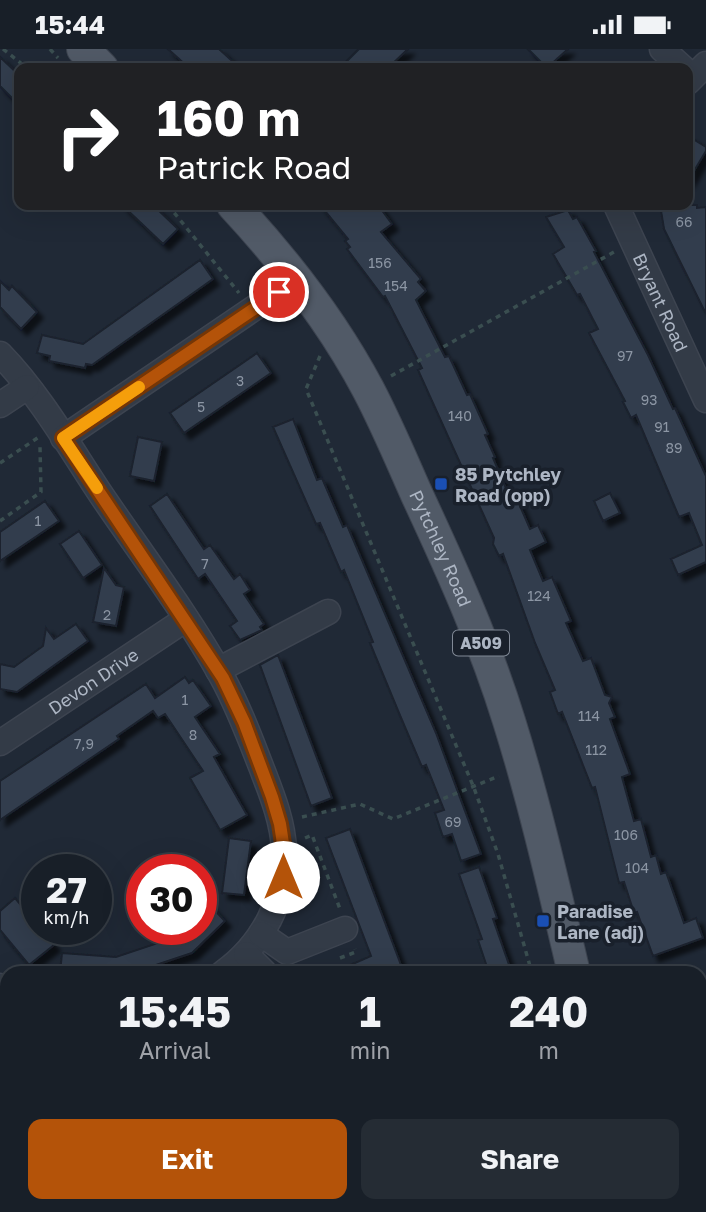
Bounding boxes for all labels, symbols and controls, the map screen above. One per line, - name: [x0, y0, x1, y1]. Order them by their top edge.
- text: 15:44: [35, 9, 105, 40]
- text: 160 m: [157, 88, 300, 147]
- icon: right: [42, 91, 133, 182]
- text: Patrick Road: [157, 148, 351, 186]
- house number: 66: [676, 213, 692, 230]
- street label: Bryant Road: [629, 249, 693, 355]
- house number: 156: [368, 254, 392, 271]
- pin: [249, 262, 309, 322]
- icon: arrive: [260, 273, 298, 311]
- house number: 154: [384, 277, 408, 294]
- house number: 97: [617, 347, 633, 364]
- house number: 3: [236, 372, 244, 389]
- house number: 93: [641, 391, 657, 408]
- house number: 5: [197, 398, 205, 415]
- house number: 140: [448, 407, 472, 424]
- house number: 91: [654, 418, 670, 435]
- house number: 89: [665, 439, 683, 456]
- place label: 85 Pytchley Road (opp): [455, 463, 561, 506]
- marker: 85 Pytchley Road (opp): [433, 476, 449, 492]
- street label: Pytchley Road: [405, 486, 477, 610]
- house number: 1: [35, 512, 42, 529]
- house number: 7: [201, 555, 209, 572]
- house number: 124: [527, 587, 551, 604]
- house number: 2: [103, 606, 111, 623]
- road number: A509: [453, 631, 509, 656]
- street label: Devon Drive: [44, 643, 142, 719]
- house number: 1: [182, 691, 189, 708]
- house number: 114: [578, 707, 600, 724]
- house number: 8: [189, 726, 197, 743]
- house number: 7,9: [74, 735, 94, 752]
- house number: 112: [585, 741, 607, 758]
- house number: 69: [445, 813, 461, 830]
- house number: 106: [614, 826, 638, 843]
- position arrow: [246, 840, 320, 914]
- speed limit sign: 30: [126, 854, 217, 945]
- house number: 104: [625, 859, 649, 876]
- text: 27: [46, 869, 87, 911]
- place label: Paradise Lane (adj): [557, 900, 644, 943]
- text: km/h: [44, 906, 89, 928]
- marker: Paradise Lane (adj): [535, 913, 551, 929]
- text: 15:45: [119, 986, 231, 1036]
- text: 1: [359, 986, 381, 1036]
- text: 240: [509, 986, 588, 1036]
- text: Arrival: [139, 1036, 211, 1064]
- text: min: [350, 1036, 391, 1064]
- text: m: [539, 1036, 559, 1064]
- button: Exit: [28, 1119, 347, 1199]
- button: Share: [361, 1119, 679, 1199]

